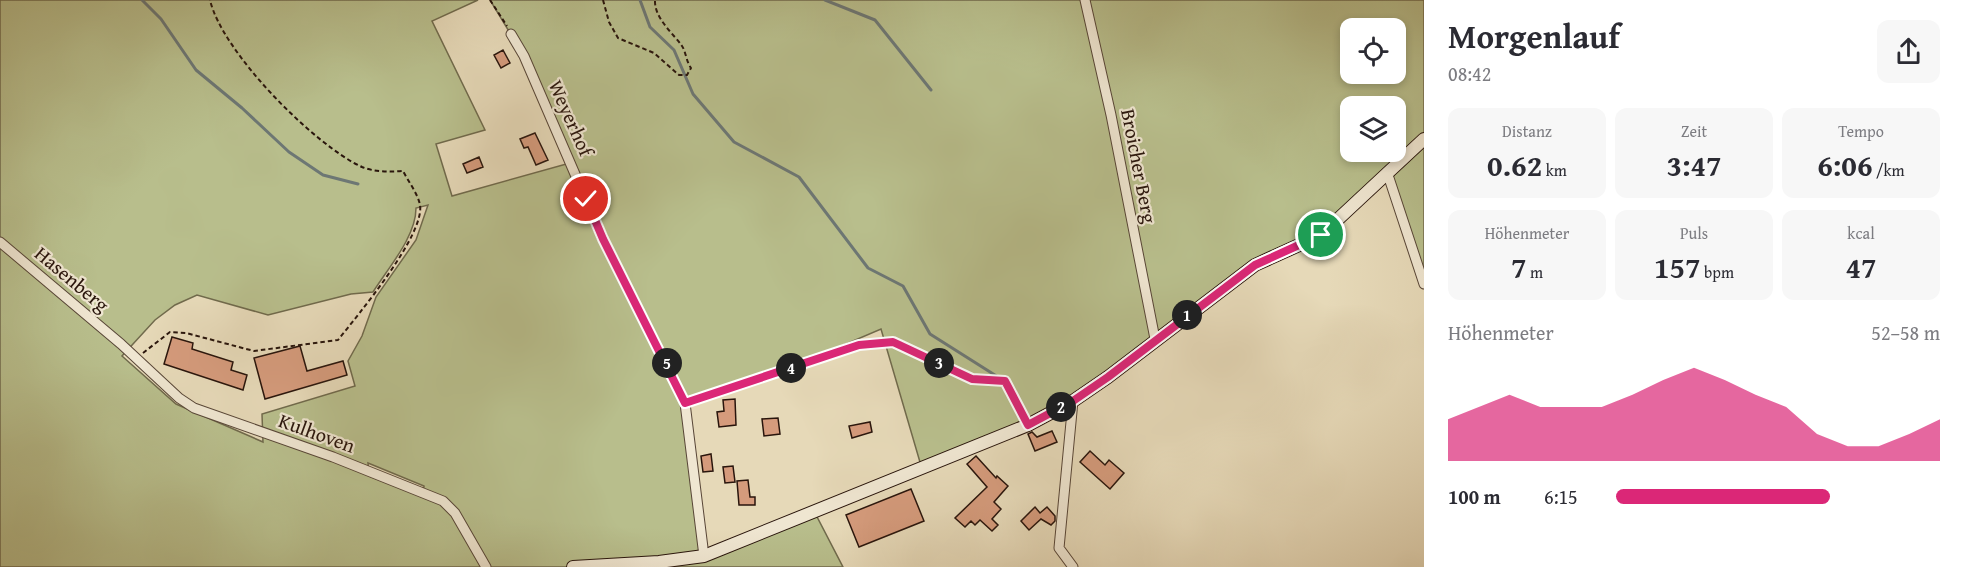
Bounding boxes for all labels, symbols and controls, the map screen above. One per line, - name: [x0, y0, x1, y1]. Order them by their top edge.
- text: Morgenlauf: [1448, 12, 1620, 60]
- map controls: [1340, 18, 1406, 162]
- button: locate: [1340, 18, 1406, 84]
- button: share: [1877, 20, 1940, 83]
- text: 08:42: [1448, 59, 1491, 88]
- street label: Weyerhof: [542, 75, 602, 163]
- button: layers: [1340, 96, 1406, 162]
- street label: Broicher Berg: [1114, 106, 1165, 226]
- text: Distanz: [1502, 119, 1552, 143]
- text: Zeit: [1681, 119, 1707, 143]
- text: Tempo: [1838, 119, 1884, 143]
- text: 0.62: [1487, 143, 1542, 187]
- text: 3:47: [1666, 143, 1722, 187]
- text: 6:06: [1817, 143, 1872, 187]
- text: km: [1542, 158, 1567, 182]
- text: /km: [1872, 158, 1905, 182]
- pin: [560, 173, 611, 224]
- icon: check: [569, 182, 602, 215]
- pin: [1295, 209, 1346, 260]
- icon: arrive: [1304, 218, 1337, 251]
- text: Höhenmeter: [1485, 221, 1569, 245]
- text: Puls: [1680, 221, 1708, 245]
- text: kcal: [1847, 221, 1875, 245]
- street label: Hasenberg: [29, 239, 116, 318]
- text: 7: [1511, 245, 1526, 289]
- text: 157: [1654, 245, 1701, 289]
- text: 47: [1845, 245, 1877, 289]
- text: m: [1526, 260, 1543, 284]
- text: bpm: [1701, 260, 1734, 284]
- pin: 1: [1172, 300, 1202, 330]
- text: 1: [1183, 303, 1191, 327]
- text: Höhenmeter: [1448, 318, 1554, 347]
- text: 52–58 m: [1871, 318, 1940, 347]
- pin: 5: [652, 348, 682, 378]
- pin: 3: [924, 348, 954, 378]
- text: 5: [663, 351, 671, 375]
- text: 3: [935, 351, 943, 375]
- pin: 4: [776, 353, 806, 383]
- text: 4: [787, 356, 795, 380]
- pin: 2: [1046, 392, 1076, 422]
- text: 2: [1057, 395, 1065, 419]
- street label: Kulhoven: [275, 405, 359, 460]
- text: 100 m: [1448, 482, 1501, 511]
- text: 6:15: [1544, 482, 1578, 511]

